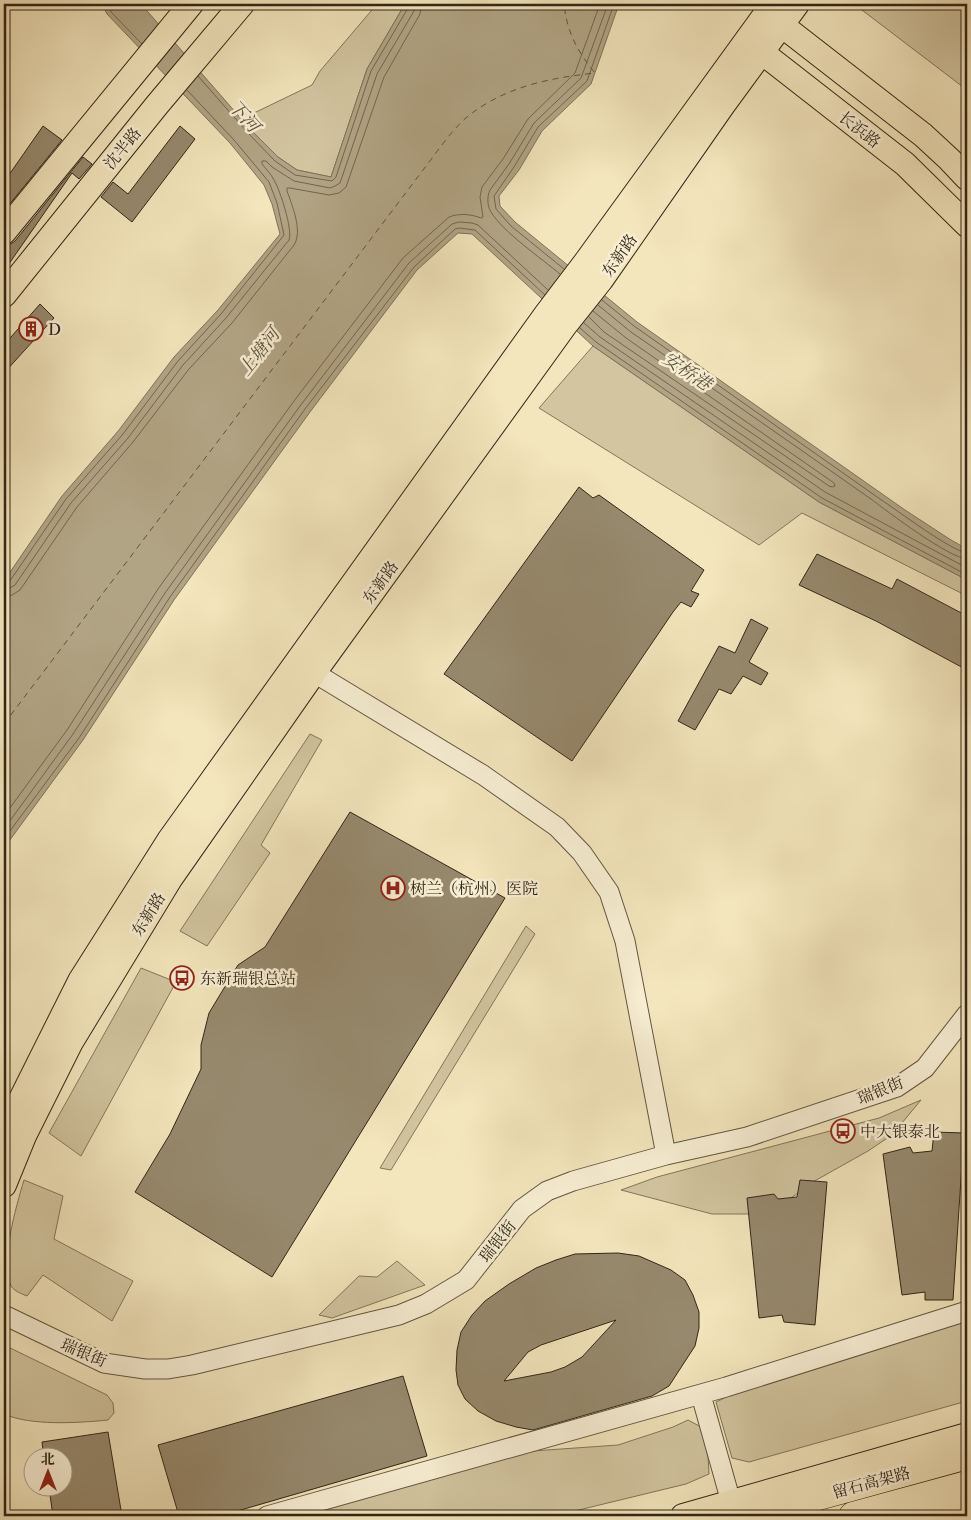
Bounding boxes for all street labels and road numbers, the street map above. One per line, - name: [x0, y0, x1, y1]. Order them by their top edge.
- street label: 长浜路: [834, 107, 884, 152]
- street label: 沈半路: [100, 124, 146, 174]
- street label: 东新路: [598, 230, 642, 281]
- street label: 东新路: [359, 557, 403, 608]
- street label: 东新路: [128, 889, 170, 940]
- street label: 瑞银街: [854, 1073, 906, 1109]
- street label: 瑞银街: [475, 1217, 520, 1267]
- street label: 瑞银街: [58, 1334, 110, 1372]
- street label: 留石高架路: [830, 1463, 912, 1503]

